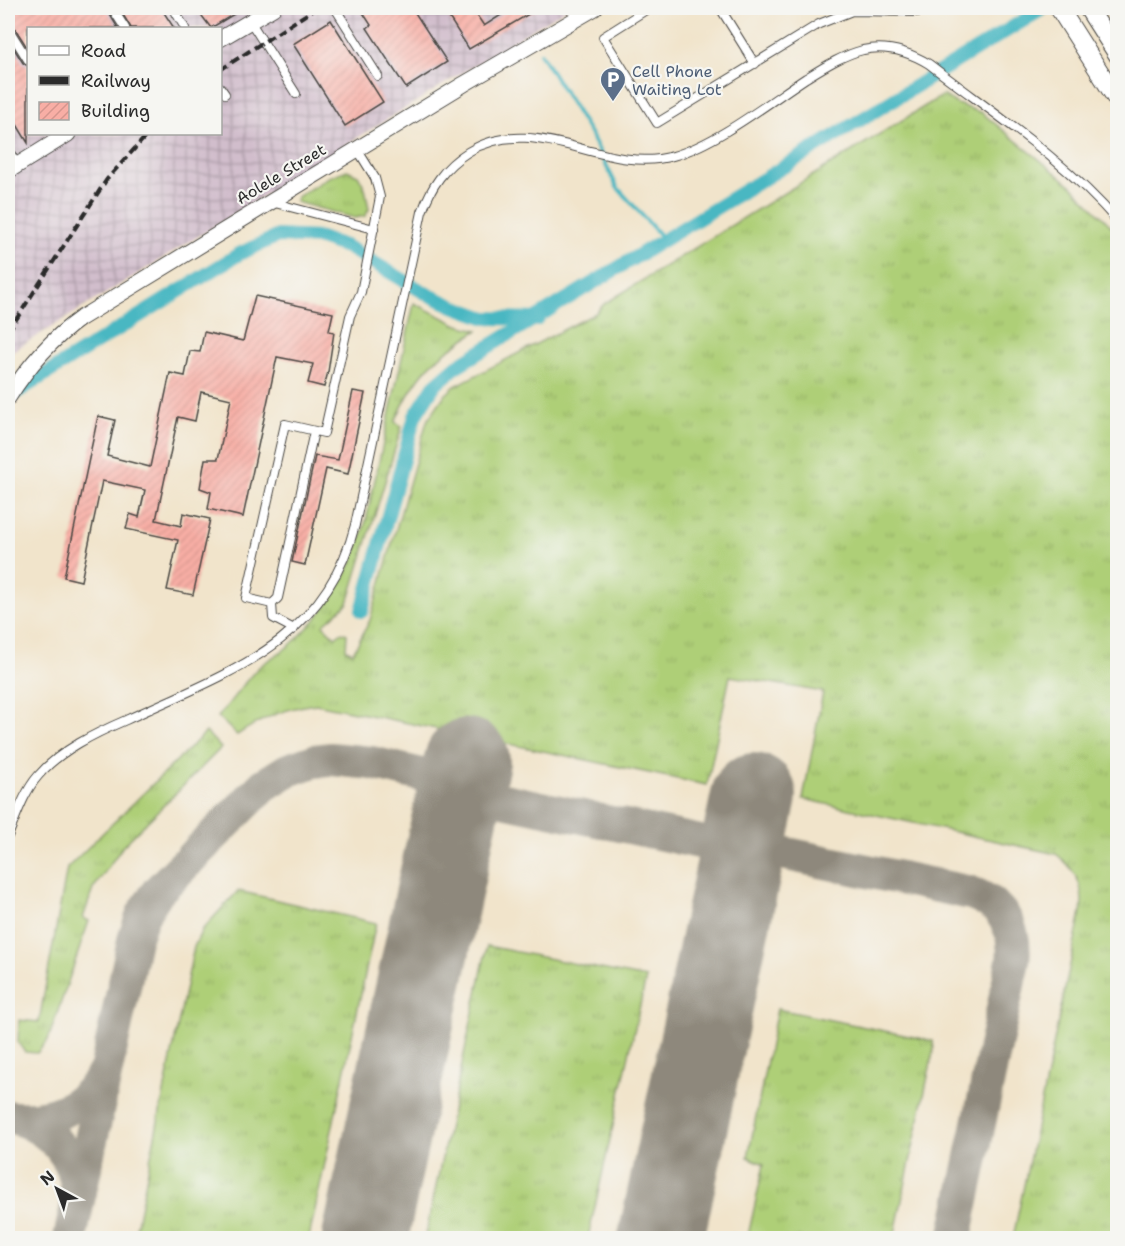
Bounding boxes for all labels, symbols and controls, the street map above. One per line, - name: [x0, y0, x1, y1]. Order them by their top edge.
- legend: [27, 27, 222, 135]
- text: Road: [81, 39, 126, 63]
- place label: Cell Phone Waiting Lot: [632, 61, 722, 100]
- parking icon: Cell Phone Waiting Lot: [598, 65, 628, 103]
- text: Railway: [81, 69, 151, 93]
- text: Building: [81, 99, 150, 123]
- street label: Aolele Street: [232, 139, 330, 209]
- north arrow: [27, 1159, 87, 1219]
- text: N: [36, 1166, 59, 1190]

